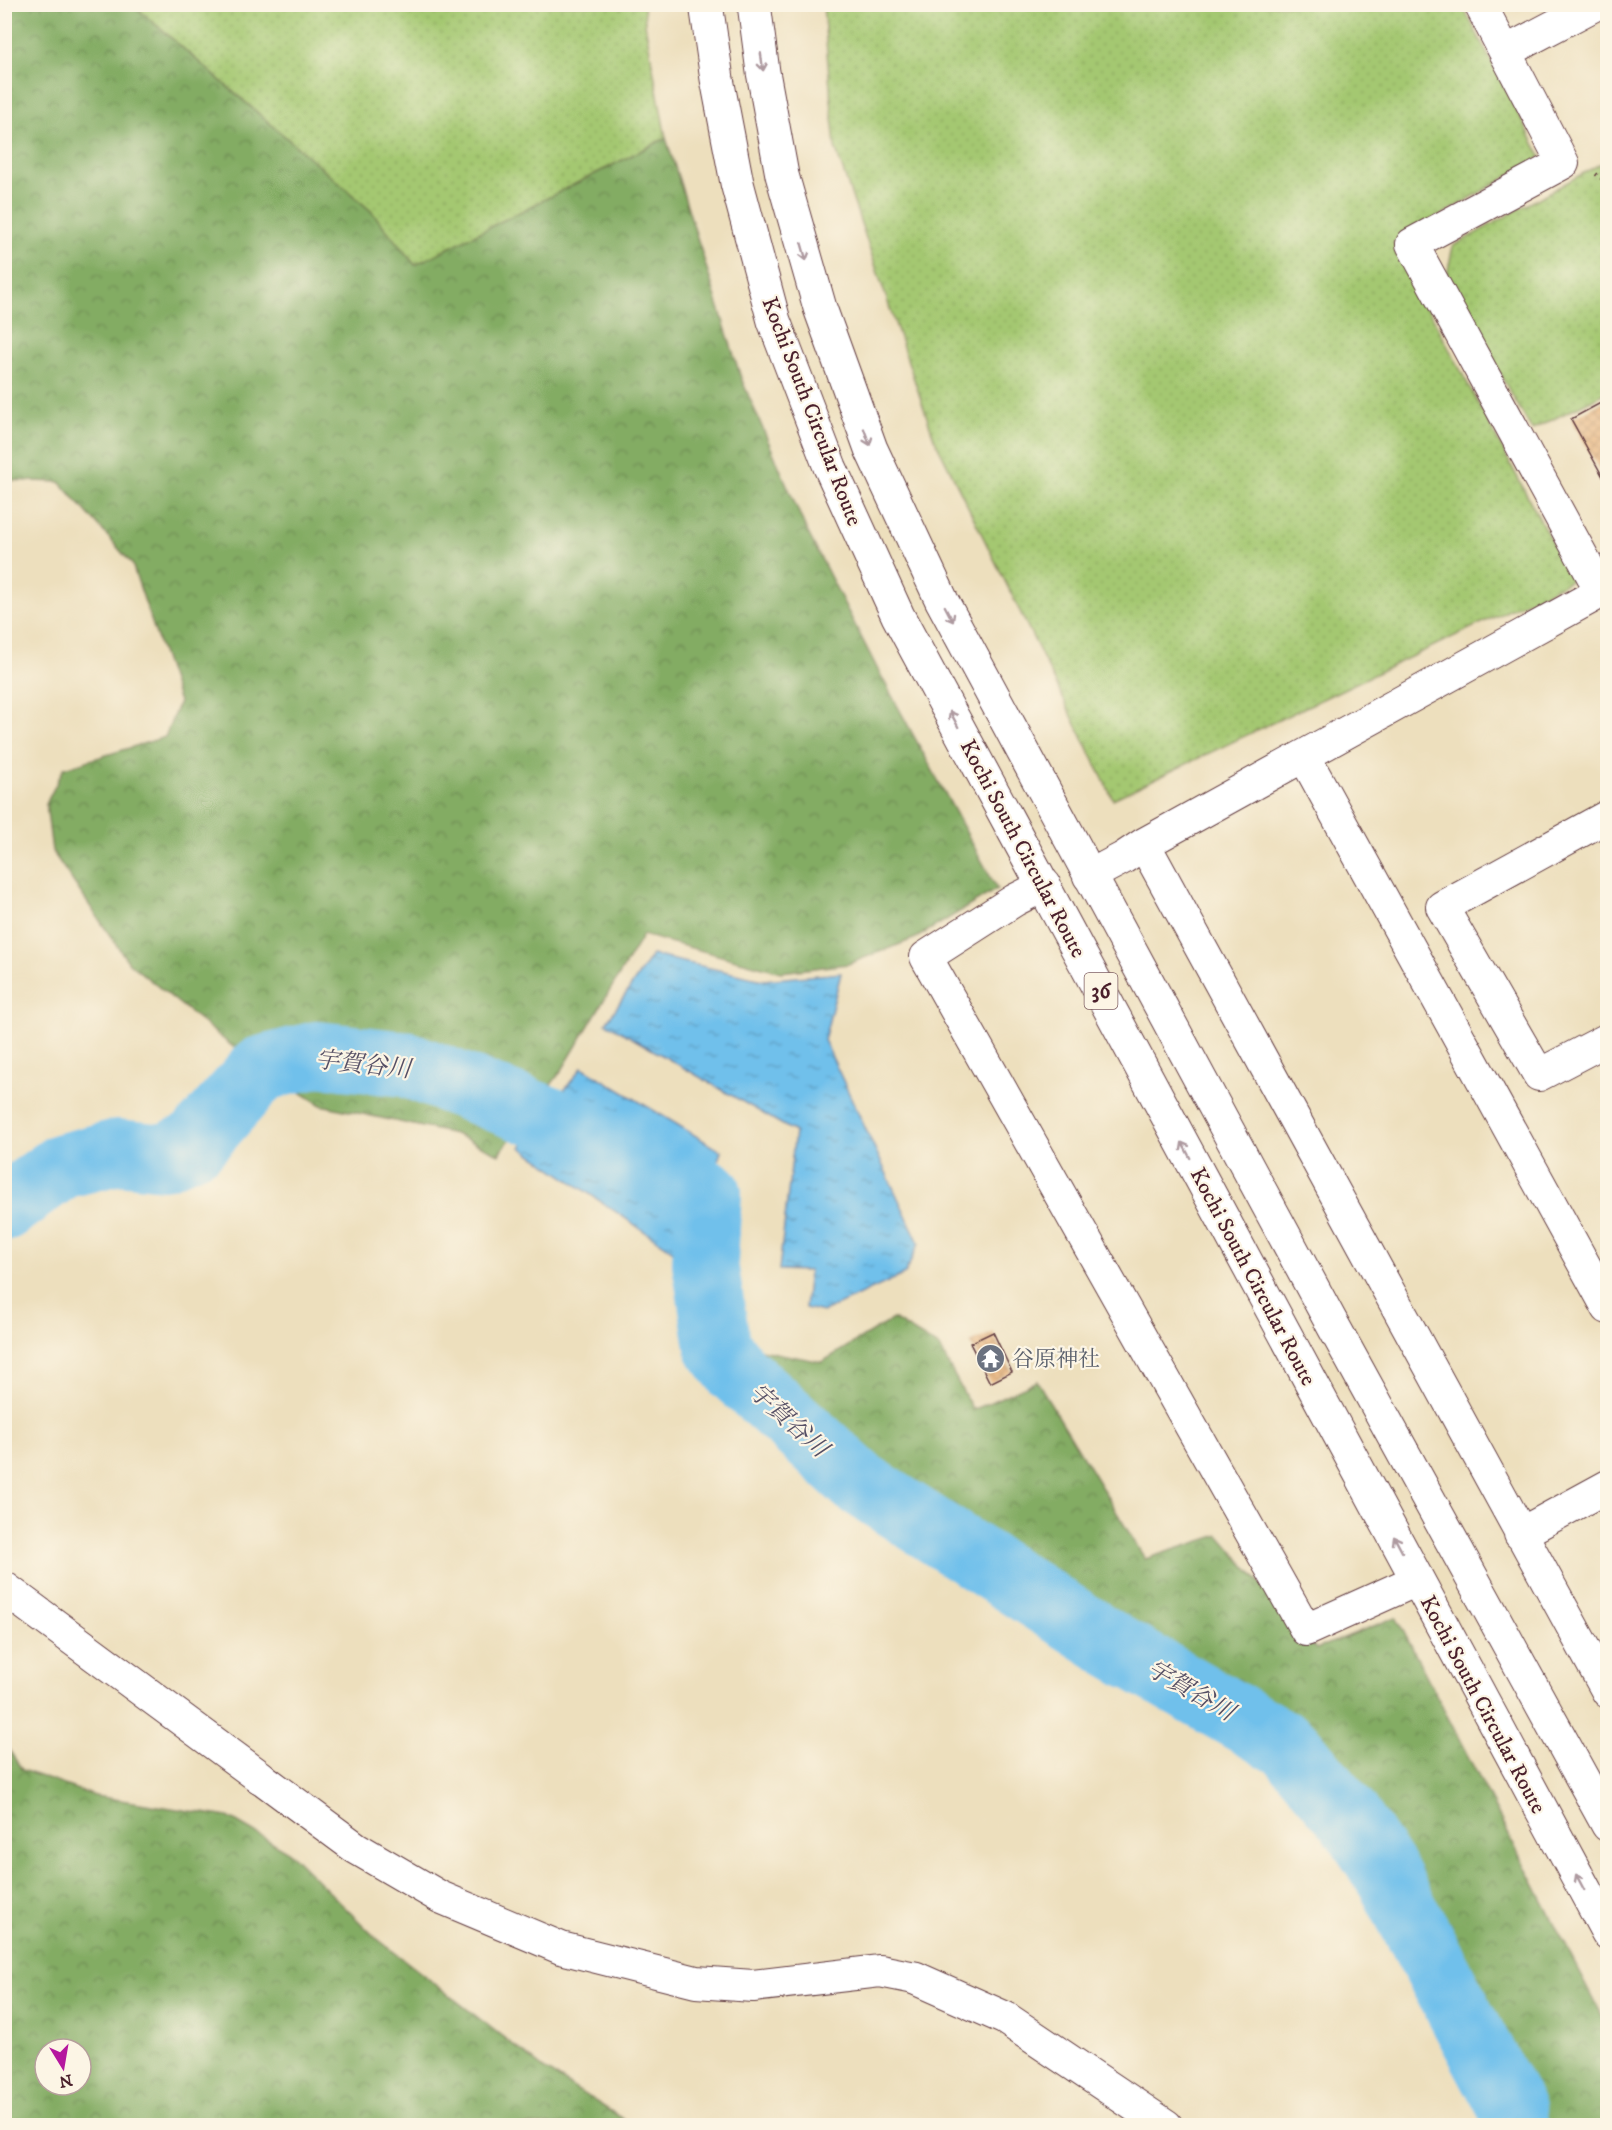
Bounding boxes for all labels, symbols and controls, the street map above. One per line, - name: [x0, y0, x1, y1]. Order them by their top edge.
- one-way arrow: [756, 52, 767, 72]
- one-way arrow: [799, 243, 810, 262]
- street label: Kochi South Circular Route: [755, 293, 868, 530]
- one-way arrow: [862, 427, 873, 446]
- one-way arrow: [943, 605, 955, 622]
- one-way arrow: [948, 711, 959, 729]
- street label: Kochi South Circular Route: [954, 735, 1092, 962]
- road number: 36: [1084, 973, 1118, 1009]
- water label: 宇賀谷川: [314, 1045, 415, 1085]
- one-way arrow: [1180, 1142, 1192, 1159]
- street label: Kochi South Circular Route: [1184, 1163, 1322, 1390]
- temple icon: 谷原神社: [975, 1342, 1007, 1374]
- place label: 谷原神社: [1012, 1346, 1100, 1373]
- water label: 宇賀谷川: [743, 1377, 836, 1466]
- one-way arrow: [1392, 1535, 1403, 1553]
- street label: Kochi South Circular Route: [1414, 1591, 1552, 1818]
- water label: 宇賀谷川: [1141, 1654, 1242, 1729]
- one-way arrow: [1574, 1874, 1586, 1891]
- north arrow: [33, 2037, 93, 2097]
- text: N: [57, 2070, 74, 2092]

